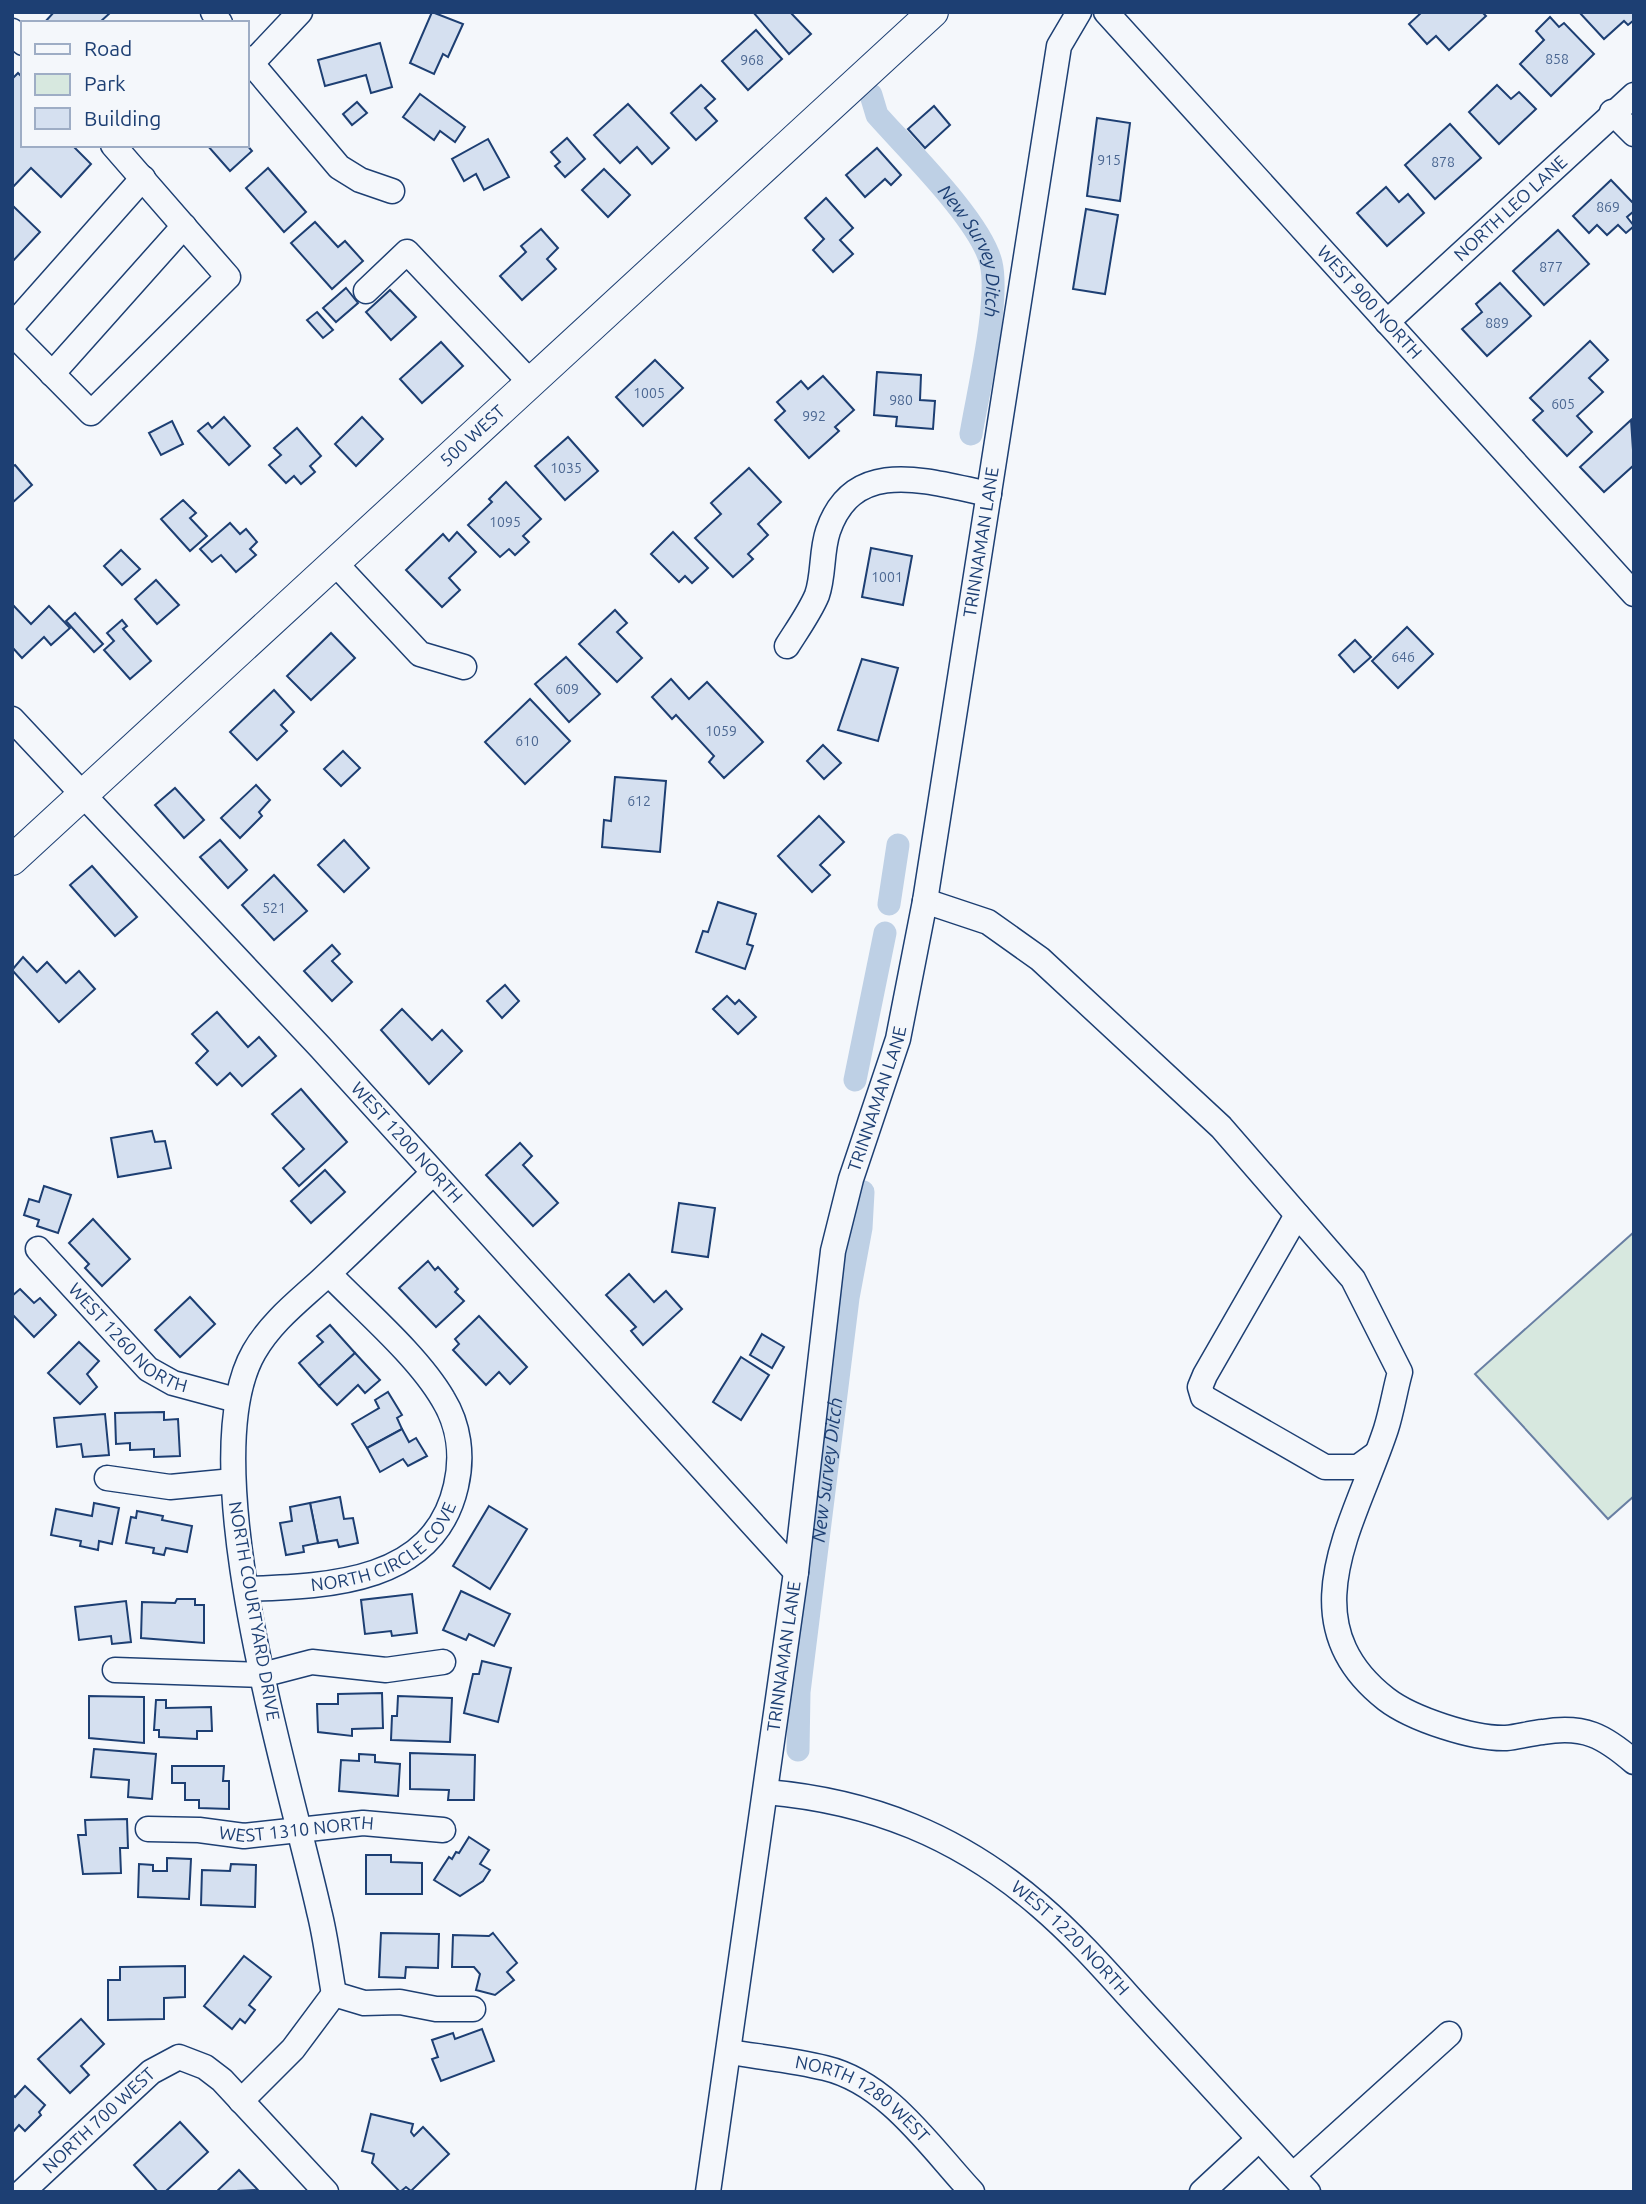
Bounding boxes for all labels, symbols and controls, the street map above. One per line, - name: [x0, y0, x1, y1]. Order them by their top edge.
- legend: [21, 21, 248, 147]
- text: Road: [84, 36, 132, 60]
- house number: 858: [1545, 51, 1569, 67]
- house number: 968: [740, 52, 764, 68]
- text: Park: [84, 71, 126, 95]
- text: Building: [84, 106, 161, 130]
- street label: NORTH LEO LANE: [1449, 151, 1571, 264]
- house number: 915: [1097, 152, 1121, 168]
- house number: 878: [1431, 154, 1455, 170]
- water label: New Survey Ditch: [934, 180, 1004, 319]
- house number: 869: [1596, 199, 1620, 215]
- street label: WEST 900 NORTH: [1314, 241, 1426, 362]
- house number: 877: [1539, 259, 1563, 275]
- house number: 889: [1485, 315, 1509, 331]
- house number: 1005: [633, 385, 665, 401]
- house number: 980: [889, 392, 913, 408]
- house number: 605: [1551, 396, 1575, 412]
- street label: 500 WEST: [435, 401, 508, 470]
- house number: 992: [802, 408, 826, 424]
- house number: 1035: [550, 460, 582, 476]
- street label: TRINNAMAN LANE: [959, 465, 1002, 619]
- house number: 1095: [489, 514, 521, 530]
- house number: 1001: [871, 569, 903, 585]
- house number: 646: [1391, 649, 1415, 665]
- house number: 609: [555, 681, 579, 697]
- house number: 1059: [705, 723, 737, 739]
- house number: 610: [515, 733, 539, 749]
- house number: 612: [627, 793, 651, 809]
- house number: 521: [262, 900, 286, 916]
- street label: TRINNAMAN LANE: [843, 1024, 909, 1174]
- street label: WEST 1200 NORTH: [348, 1078, 467, 1206]
- street label: WEST 1260 NORTH: [65, 1279, 190, 1395]
- water label: New Survey Ditch: [807, 1396, 847, 1544]
- street label: NORTH COURTYARD DRIVE: [226, 1499, 284, 1722]
- street label: NORTH CIRCLE COVE: [310, 1499, 459, 1594]
- street label: TRINNAMAN LANE: [762, 1580, 804, 1733]
- street label: WEST 1310 NORTH: [218, 1812, 375, 1845]
- street label: WEST 1220 NORTH: [1008, 1876, 1134, 1999]
- street label: NORTH 1280 WEST: [794, 2051, 934, 2145]
- street label: NORTH 700 WEST: [38, 2063, 158, 2177]

